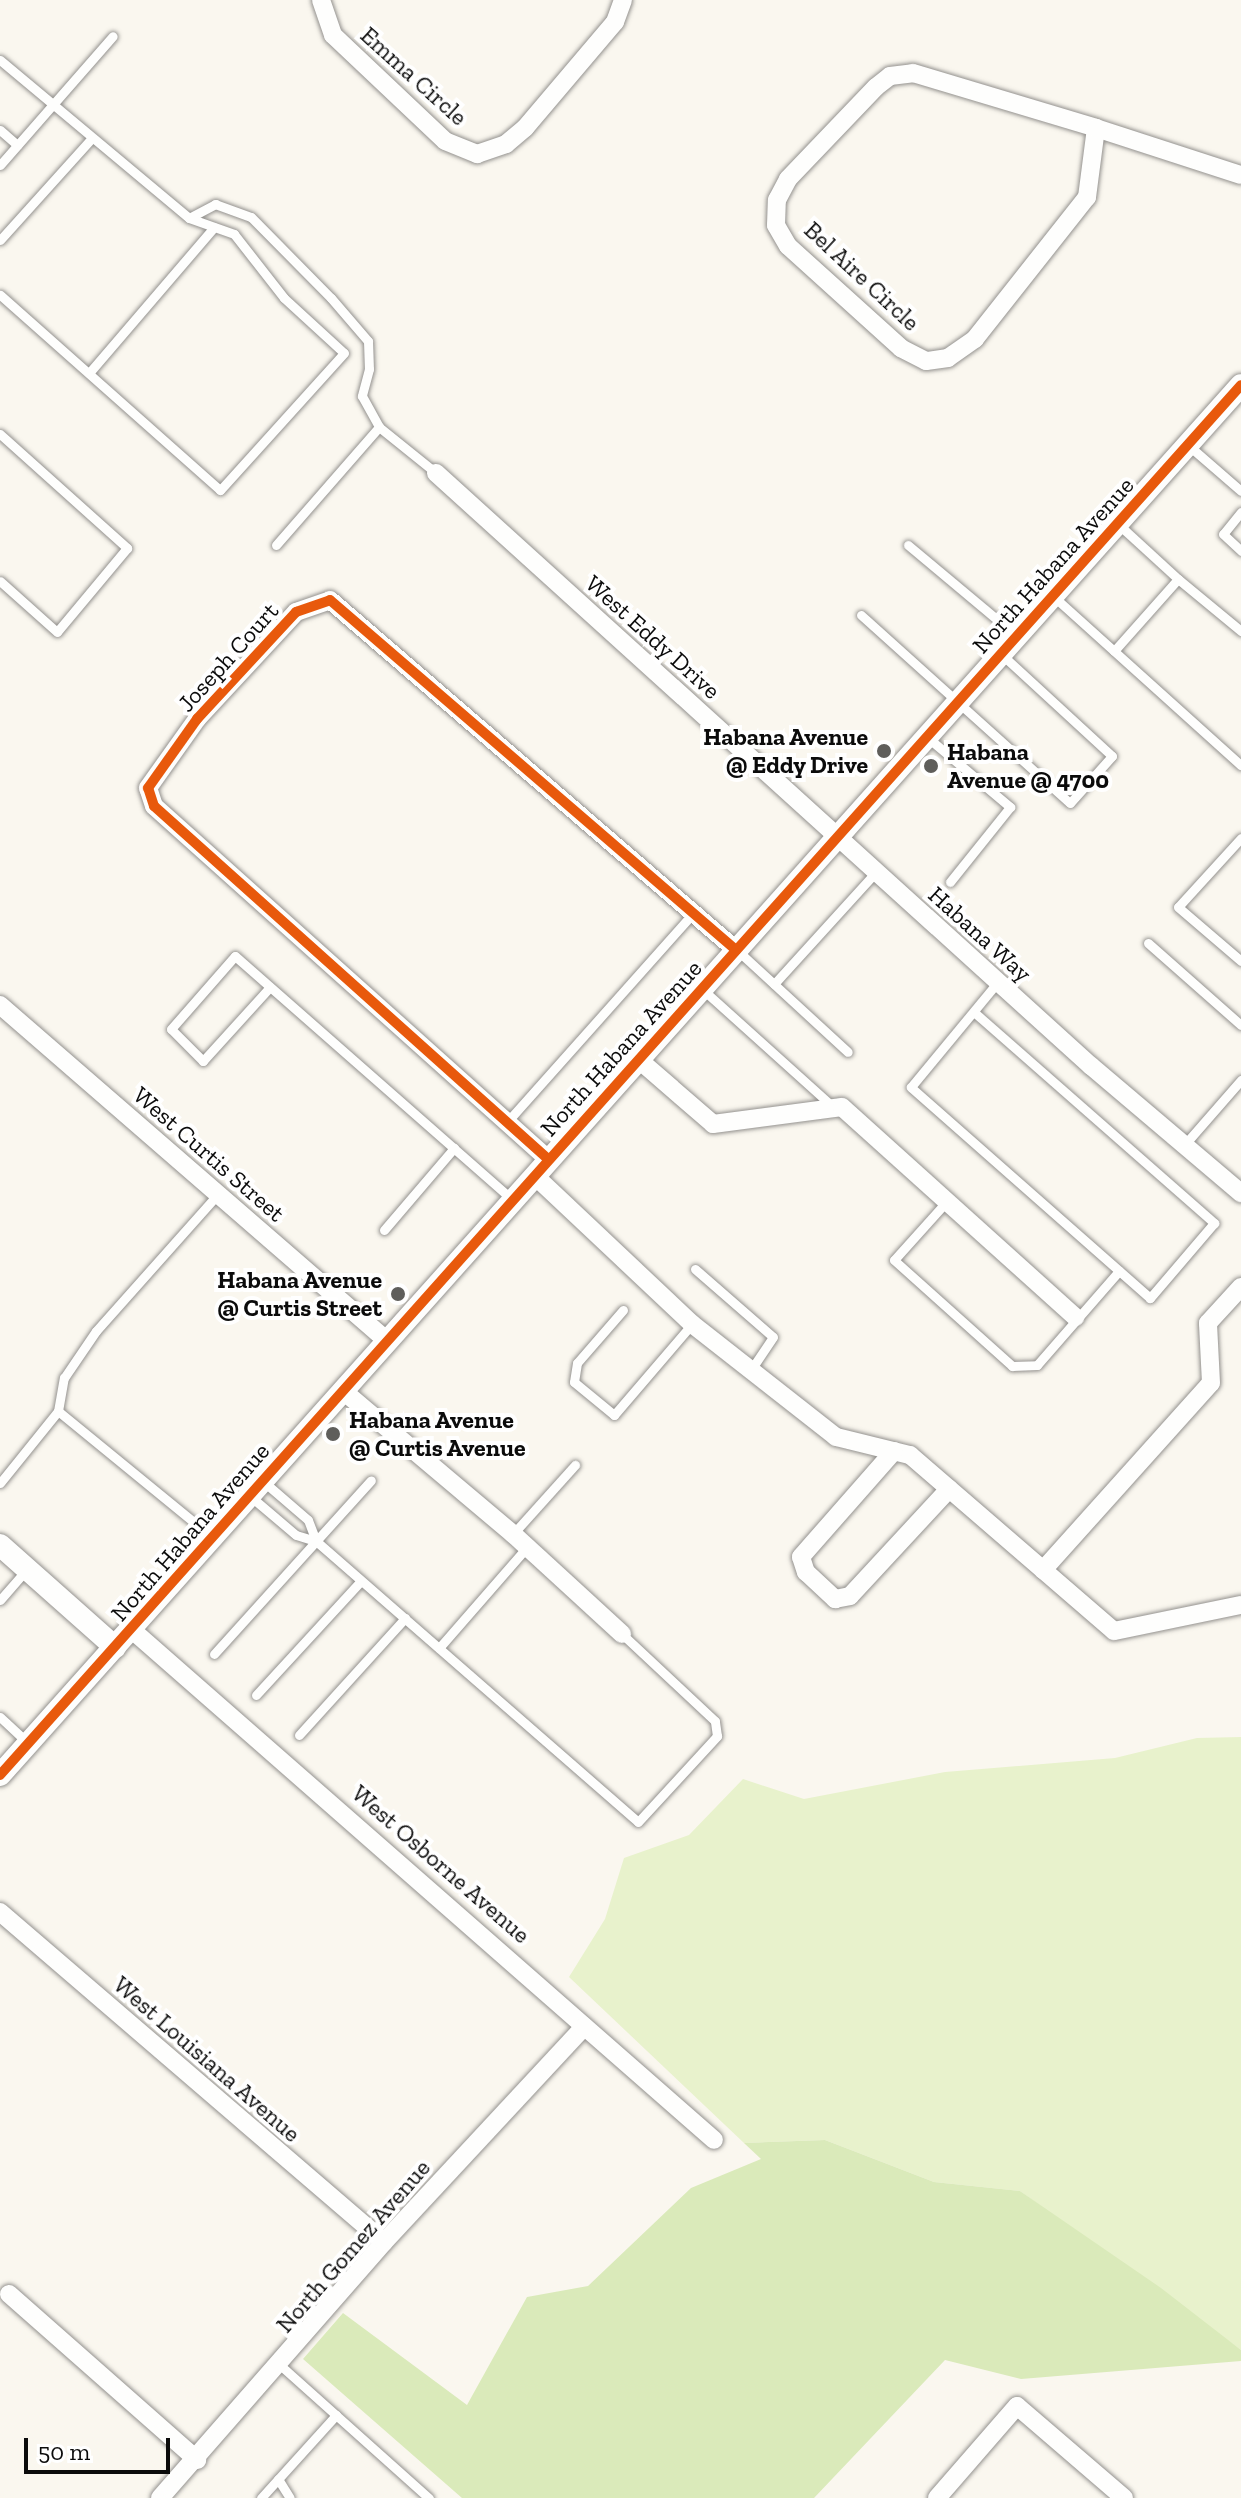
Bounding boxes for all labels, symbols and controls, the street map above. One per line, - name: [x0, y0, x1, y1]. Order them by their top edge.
- street label: Emma Circle: [355, 21, 473, 131]
- street label: Bel Aire Circle: [798, 215, 926, 337]
- street label: North Habana Avenue: [966, 471, 1140, 659]
- street label: West Eddy Drive: [579, 569, 727, 705]
- street label: Joseph Court: [172, 597, 284, 717]
- place label: Habana Avenue @ Eddy Drive: [703, 723, 868, 779]
- place label: Habana Avenue @ 4700: [947, 738, 1109, 794]
- marker: Habana Avenue @ Eddy Drive: [875, 742, 893, 760]
- marker: Habana Avenue @ 4700: [922, 757, 940, 775]
- street label: Habana Way: [922, 880, 1038, 988]
- street label: North Habana Avenue: [534, 954, 708, 1142]
- street label: West Curtis Street: [127, 1080, 291, 1228]
- place label: Habana Avenue @ Curtis Street: [217, 1266, 382, 1322]
- marker: Habana Avenue @ Curtis Street: [389, 1285, 407, 1303]
- place label: Habana Avenue @ Curtis Avenue: [349, 1406, 526, 1462]
- marker: Habana Avenue @ Curtis Avenue: [324, 1425, 342, 1443]
- street label: North Habana Avenue: [104, 1436, 276, 1628]
- street label: West Osborne Avenue: [346, 1779, 536, 1949]
- street label: West Louisiana Avenue: [107, 1970, 307, 2148]
- street label: North Gomez Avenue: [270, 2153, 436, 2339]
- scale bar: [28, 2422, 174, 2472]
- text: 50 m: [38, 2437, 90, 2466]

